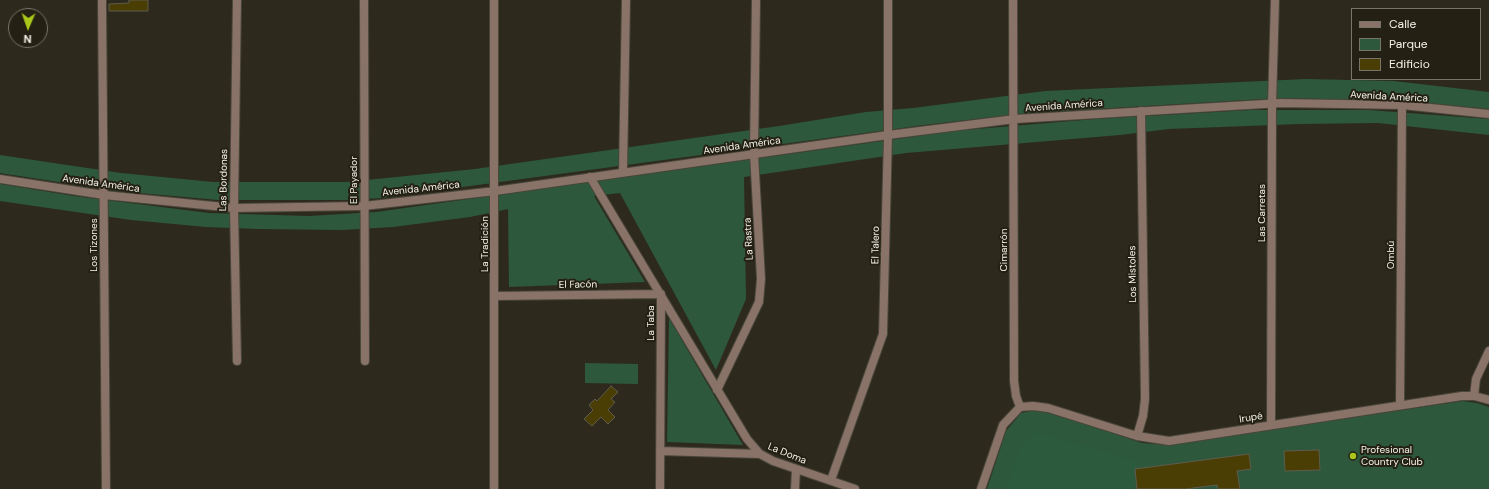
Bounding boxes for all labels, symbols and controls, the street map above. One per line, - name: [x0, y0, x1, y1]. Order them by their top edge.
- north arrow: [8, 8, 48, 48]
- legend: [1351, 8, 1481, 80]
- text: Calle: [1389, 16, 1416, 32]
- text: N: [23, 32, 32, 46]
- text: Parque: [1389, 36, 1428, 52]
- text: Edificio: [1389, 56, 1430, 72]
- street label: Avenida América: [1350, 89, 1428, 105]
- street label: Avenida América: [1025, 97, 1103, 115]
- street label: Avenida América: [703, 135, 781, 157]
- street label: Las Bordonas: [217, 149, 231, 211]
- street label: El Payador: [348, 156, 360, 204]
- street label: Avenida América: [62, 173, 140, 195]
- street label: Avenida América: [382, 179, 460, 199]
- street label: Las Carretas: [1256, 184, 1268, 242]
- street label: La Tradición: [479, 216, 491, 272]
- street label: La Rastra: [742, 217, 756, 261]
- street label: Los Tizones: [88, 218, 100, 272]
- street label: El Talero: [870, 226, 882, 264]
- street label: Cimarrón: [998, 229, 1010, 271]
- street label: Ombú: [1385, 241, 1397, 269]
- street label: Los Mistoles: [1127, 245, 1139, 303]
- street label: El Facón: [559, 279, 597, 291]
- street label: La Taba: [645, 305, 657, 341]
- street label: Irupé: [1238, 410, 1264, 426]
- street label: La Doma: [766, 441, 808, 467]
- place label: Profesional Country Club: [1361, 444, 1423, 468]
- marker: Profesional Country Club: [1348, 451, 1358, 461]

